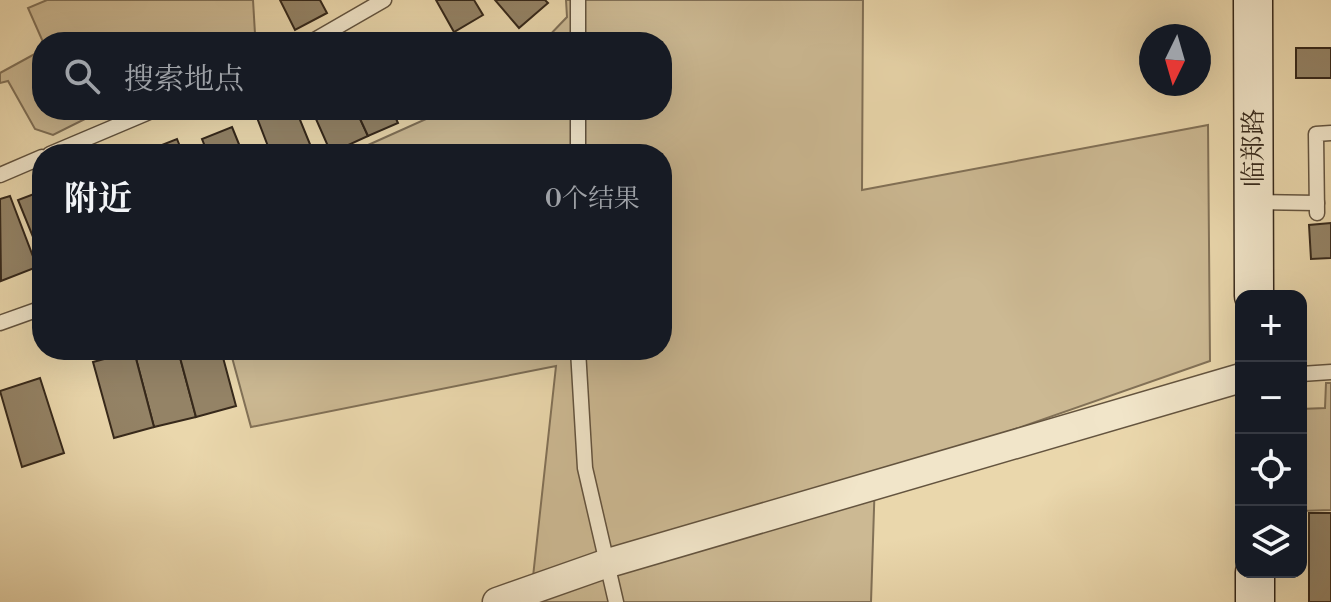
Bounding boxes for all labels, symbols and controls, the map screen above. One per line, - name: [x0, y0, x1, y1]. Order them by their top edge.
- north arrow: [1139, 24, 1211, 96]
- search box: [32, 32, 672, 120]
- icon: search: [60, 54, 104, 98]
- text: 搜索地点: [124, 61, 244, 99]
- street label: 临郑路: [1238, 109, 1270, 187]
- text: 附近: [64, 179, 132, 221]
- text: 0个结果: [545, 183, 640, 215]
- map controls: [1235, 290, 1307, 578]
- button: +: [1235, 290, 1307, 362]
- button: −: [1235, 362, 1307, 434]
- button: locate: [1235, 434, 1307, 506]
- button: layers: [1235, 506, 1307, 578]

